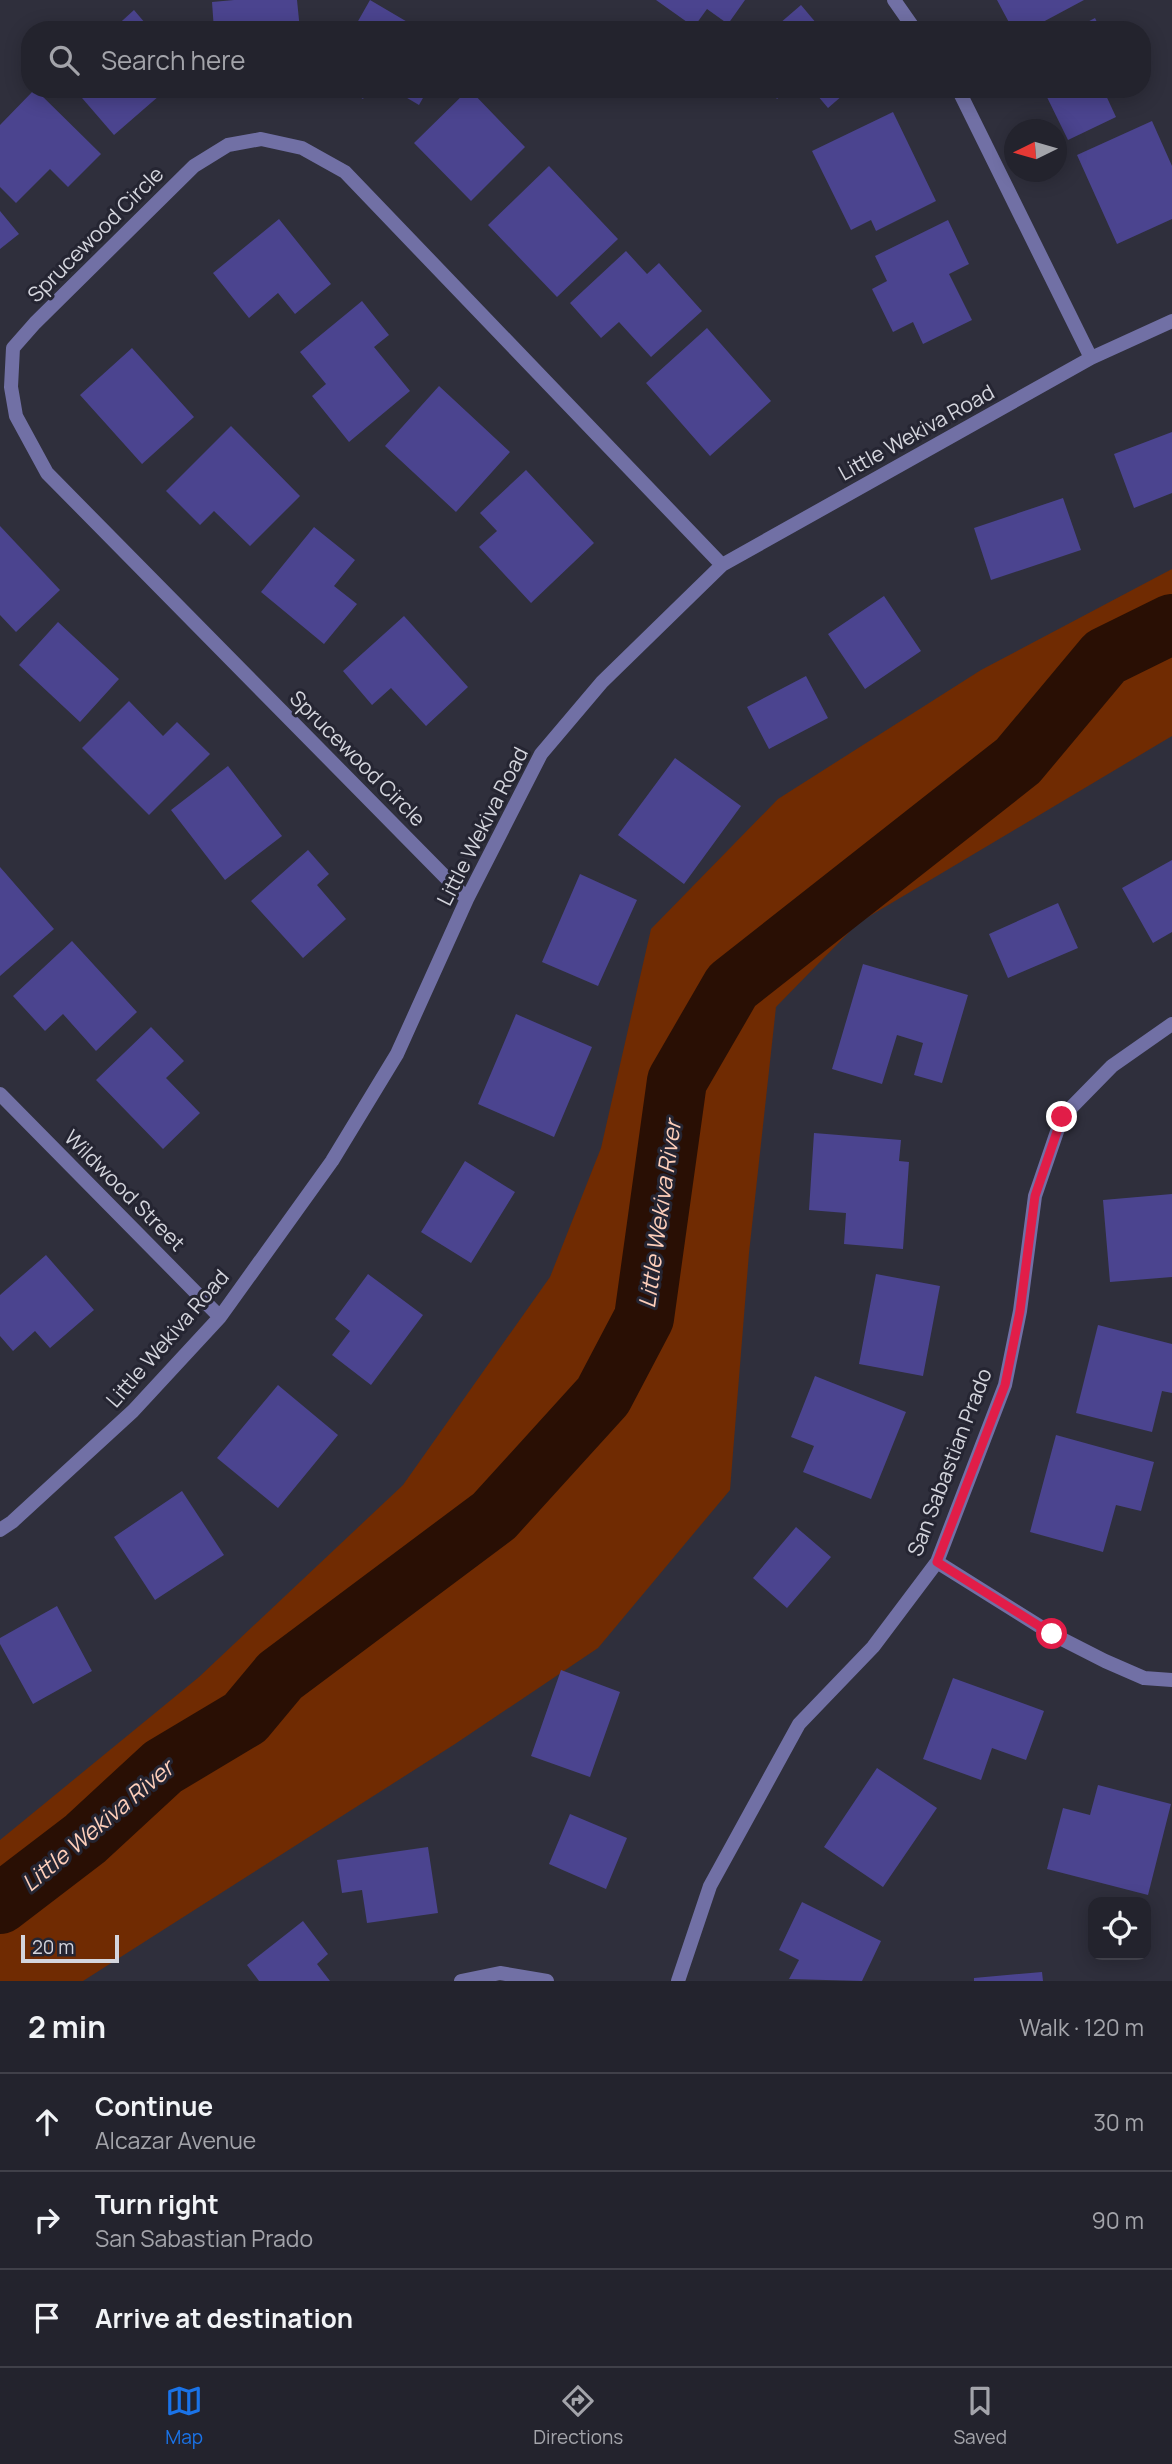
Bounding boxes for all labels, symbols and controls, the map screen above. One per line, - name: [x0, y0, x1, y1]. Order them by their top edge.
- search box: [21, 21, 1151, 98]
- icon: search: [45, 41, 83, 79]
- text: Search here: [101, 42, 246, 78]
- north arrow: [1004, 119, 1067, 182]
- street label: Sprucewood Circle: [21, 160, 169, 308]
- street label: Little Wekiva Road: [833, 378, 999, 486]
- street label: Sprucewood Circle: [284, 684, 432, 832]
- street label: Little Wekiva Road: [430, 742, 534, 910]
- route end: [1046, 1101, 1077, 1132]
- water label: Little Wekiva River: [630, 1115, 688, 1310]
- street label: Wildwood Street: [58, 1123, 192, 1257]
- street label: Little Wekiva Road: [99, 1263, 235, 1413]
- street label: San Sabastian Prado: [900, 1364, 998, 1560]
- route start: [1036, 1618, 1067, 1649]
- water label: Little Wekiva River: [14, 1750, 182, 1898]
- map controls: [1088, 1897, 1151, 1960]
- button: locate: [1088, 1897, 1151, 1960]
- scale bar: [21, 1932, 119, 1964]
- text: 20 m: [32, 1934, 74, 1960]
- text: 2 min: [28, 2006, 106, 2047]
- text: Walk · 120 m: [1019, 2011, 1144, 2043]
- text: Continue: [95, 2088, 213, 2124]
- icon: ahead: [28, 2103, 66, 2141]
- text: 30 m: [1093, 2106, 1144, 2138]
- text: Alcazar Avenue: [95, 2124, 256, 2156]
- text: Turn right: [95, 2186, 219, 2222]
- icon: right: [28, 2201, 66, 2239]
- text: 90 m: [1092, 2204, 1144, 2236]
- text: San Sabastian Prado: [95, 2222, 313, 2254]
- icon: arrive: [28, 2299, 66, 2337]
- text: Arrive at destination: [95, 2300, 353, 2336]
- tab: Map: [165, 2382, 203, 2450]
- tab: Directions: [533, 2382, 623, 2450]
- tab: Saved: [953, 2382, 1007, 2450]

